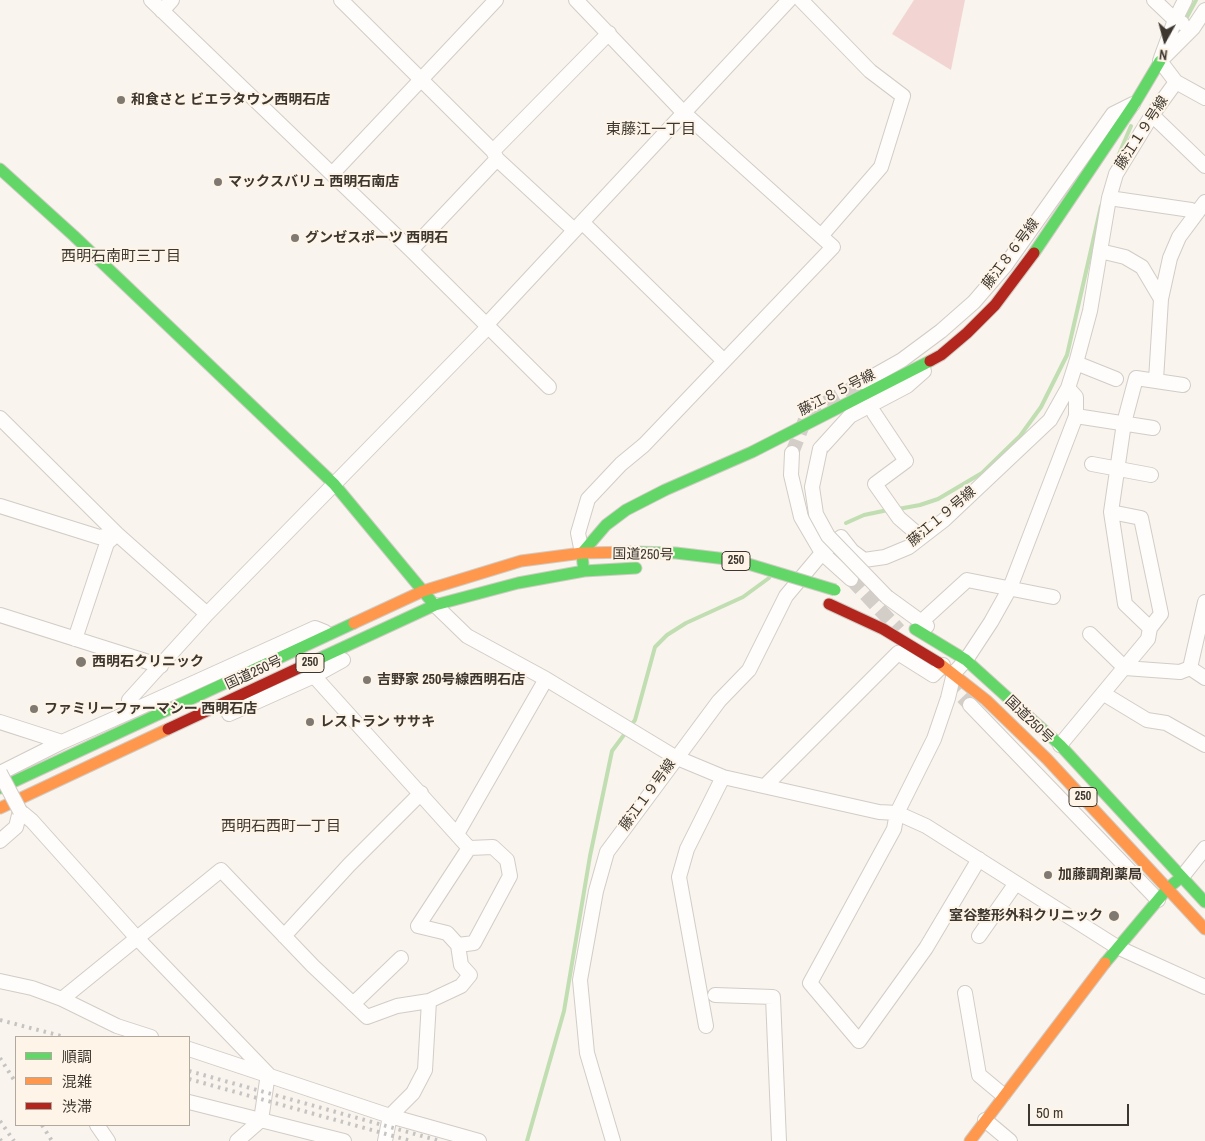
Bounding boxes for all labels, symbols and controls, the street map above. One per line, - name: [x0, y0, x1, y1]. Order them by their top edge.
- north arrow: [1140, 15, 1190, 65]
- text: N: [1158, 45, 1168, 64]
- place label: 和食さと ビエラタウン西明石店: [131, 92, 330, 108]
- street label: 藤江１９号線: [1112, 93, 1172, 173]
- marker: 和食さと ビエラタウン西明石店: [115, 94, 127, 106]
- district label: 東藤江一丁目: [606, 121, 696, 139]
- place label: マックスバリュ 西明石南店: [228, 174, 399, 190]
- marker: マックスバリュ 西明石南店: [212, 176, 224, 188]
- street label: 藤江８６号線: [979, 215, 1043, 293]
- place label: グンゼスポーツ 西明石: [305, 230, 448, 246]
- marker: グンゼスポーツ 西明石: [289, 232, 301, 244]
- district label: 西明石南町三丁目: [61, 248, 181, 266]
- street label: 藤江８５号線: [796, 366, 878, 420]
- street label: 藤江１９号線: [904, 484, 980, 550]
- street label: 国道250号: [612, 546, 674, 564]
- road number: 250: [722, 552, 750, 570]
- street label: 国道250号: [223, 652, 285, 694]
- place label: 西明石クリニック: [92, 654, 204, 670]
- road number: 250: [296, 654, 324, 672]
- marker: 西明石クリニック: [74, 655, 88, 669]
- place label: 吉野家 250号線西明石店: [377, 672, 525, 688]
- marker: 吉野家 250号線西明石店: [361, 674, 373, 686]
- street label: 国道250号: [1001, 693, 1057, 747]
- place label: ファミリーファーマシー 西明石店: [44, 701, 257, 717]
- marker: ファミリーファーマシー 西明石店: [28, 703, 40, 715]
- place label: レストラン ササキ: [320, 714, 435, 730]
- marker: レストラン ササキ: [304, 716, 316, 728]
- street label: 藤江１９号線: [617, 756, 679, 834]
- road number: 250: [1069, 788, 1097, 806]
- district label: 西明石西町一丁目: [221, 818, 341, 836]
- place label: 加藤調剤薬局: [1058, 867, 1142, 883]
- marker: 加藤調剤薬局: [1042, 869, 1054, 881]
- place label: 室谷整形外科クリニック: [949, 908, 1103, 924]
- marker: 室谷整形外科クリニック: [1107, 909, 1121, 923]
- legend: [15, 1036, 190, 1126]
- text: 順調: [62, 1046, 92, 1067]
- text: 混雑: [62, 1071, 92, 1092]
- scale bar: [1030, 1094, 1131, 1126]
- text: 渋滞: [62, 1096, 92, 1117]
- text: 50 m: [1036, 1102, 1063, 1123]

